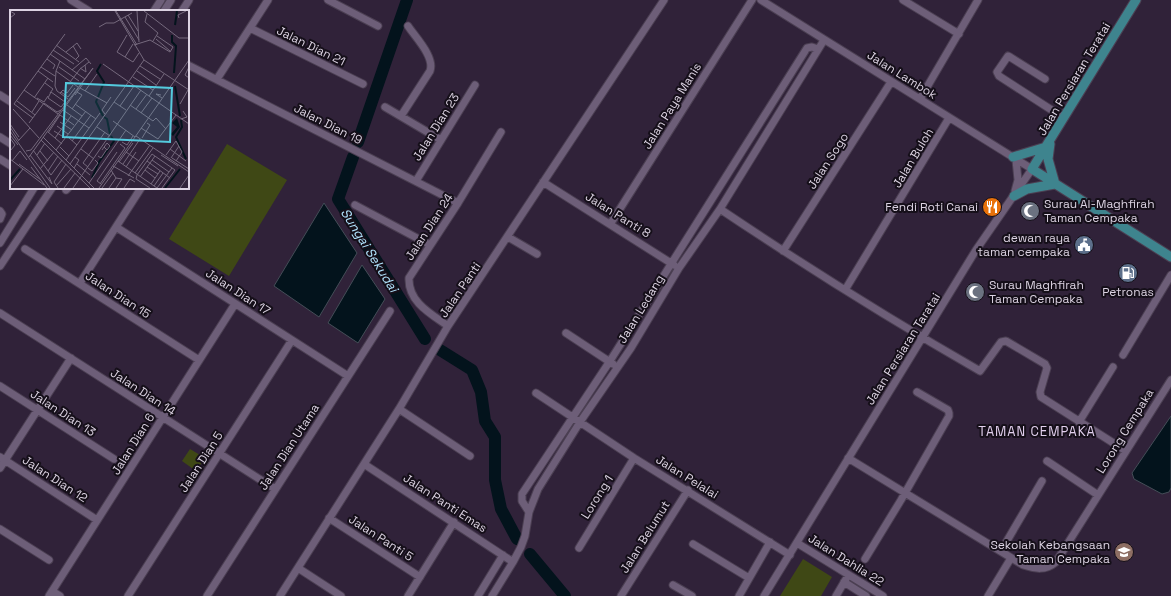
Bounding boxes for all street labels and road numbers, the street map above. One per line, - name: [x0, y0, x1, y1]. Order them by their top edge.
- street label: Jalan Persiaran Teratai: [1034, 19, 1114, 138]
- street label: Jalan Dian 21: [274, 22, 348, 70]
- street label: Jalan Lambok: [864, 47, 940, 103]
- street label: Jalan Paya Manis: [639, 60, 705, 152]
- street label: Jalan Dian 23: [409, 90, 463, 164]
- street label: Jalan Dian 19: [291, 100, 365, 148]
- street label: Jalan Buloh: [889, 125, 937, 191]
- street label: Jalan Sogo: [804, 130, 852, 192]
- street label: Jalan Panti 8: [582, 189, 654, 241]
- street label: Jalan Dian 24: [401, 190, 457, 263]
- street label: Jalan Panti: [436, 259, 484, 321]
- street label: Jalan Dian 17: [203, 265, 274, 319]
- street label: Jalan Dian 15: [82, 268, 154, 322]
- street label: Jalan Ledang: [614, 272, 668, 346]
- street label: Jalan Persiaran Taratai: [862, 290, 944, 408]
- street label: Jalan Dian 14: [107, 365, 179, 419]
- street label: Jalan Dian 13: [27, 386, 99, 440]
- street label: Lorong Cempaka: [1093, 386, 1157, 476]
- street label: Jalan Dian Utama: [255, 401, 323, 493]
- street label: Jalan Dian 6: [108, 410, 158, 478]
- street label: Jalan Dian 5: [175, 429, 227, 495]
- street label: Jalan Pelalai: [653, 451, 721, 503]
- street label: Jalan Dian 12: [19, 452, 91, 506]
- street label: Jalan Panti Emas: [400, 470, 490, 536]
- street label: Lorong 1: [577, 472, 617, 522]
- street label: Jalan Belumut: [616, 498, 674, 576]
- street label: Jalan Panti 5: [346, 511, 416, 565]
- street label: Jalan Dahlia 22: [805, 530, 887, 590]

